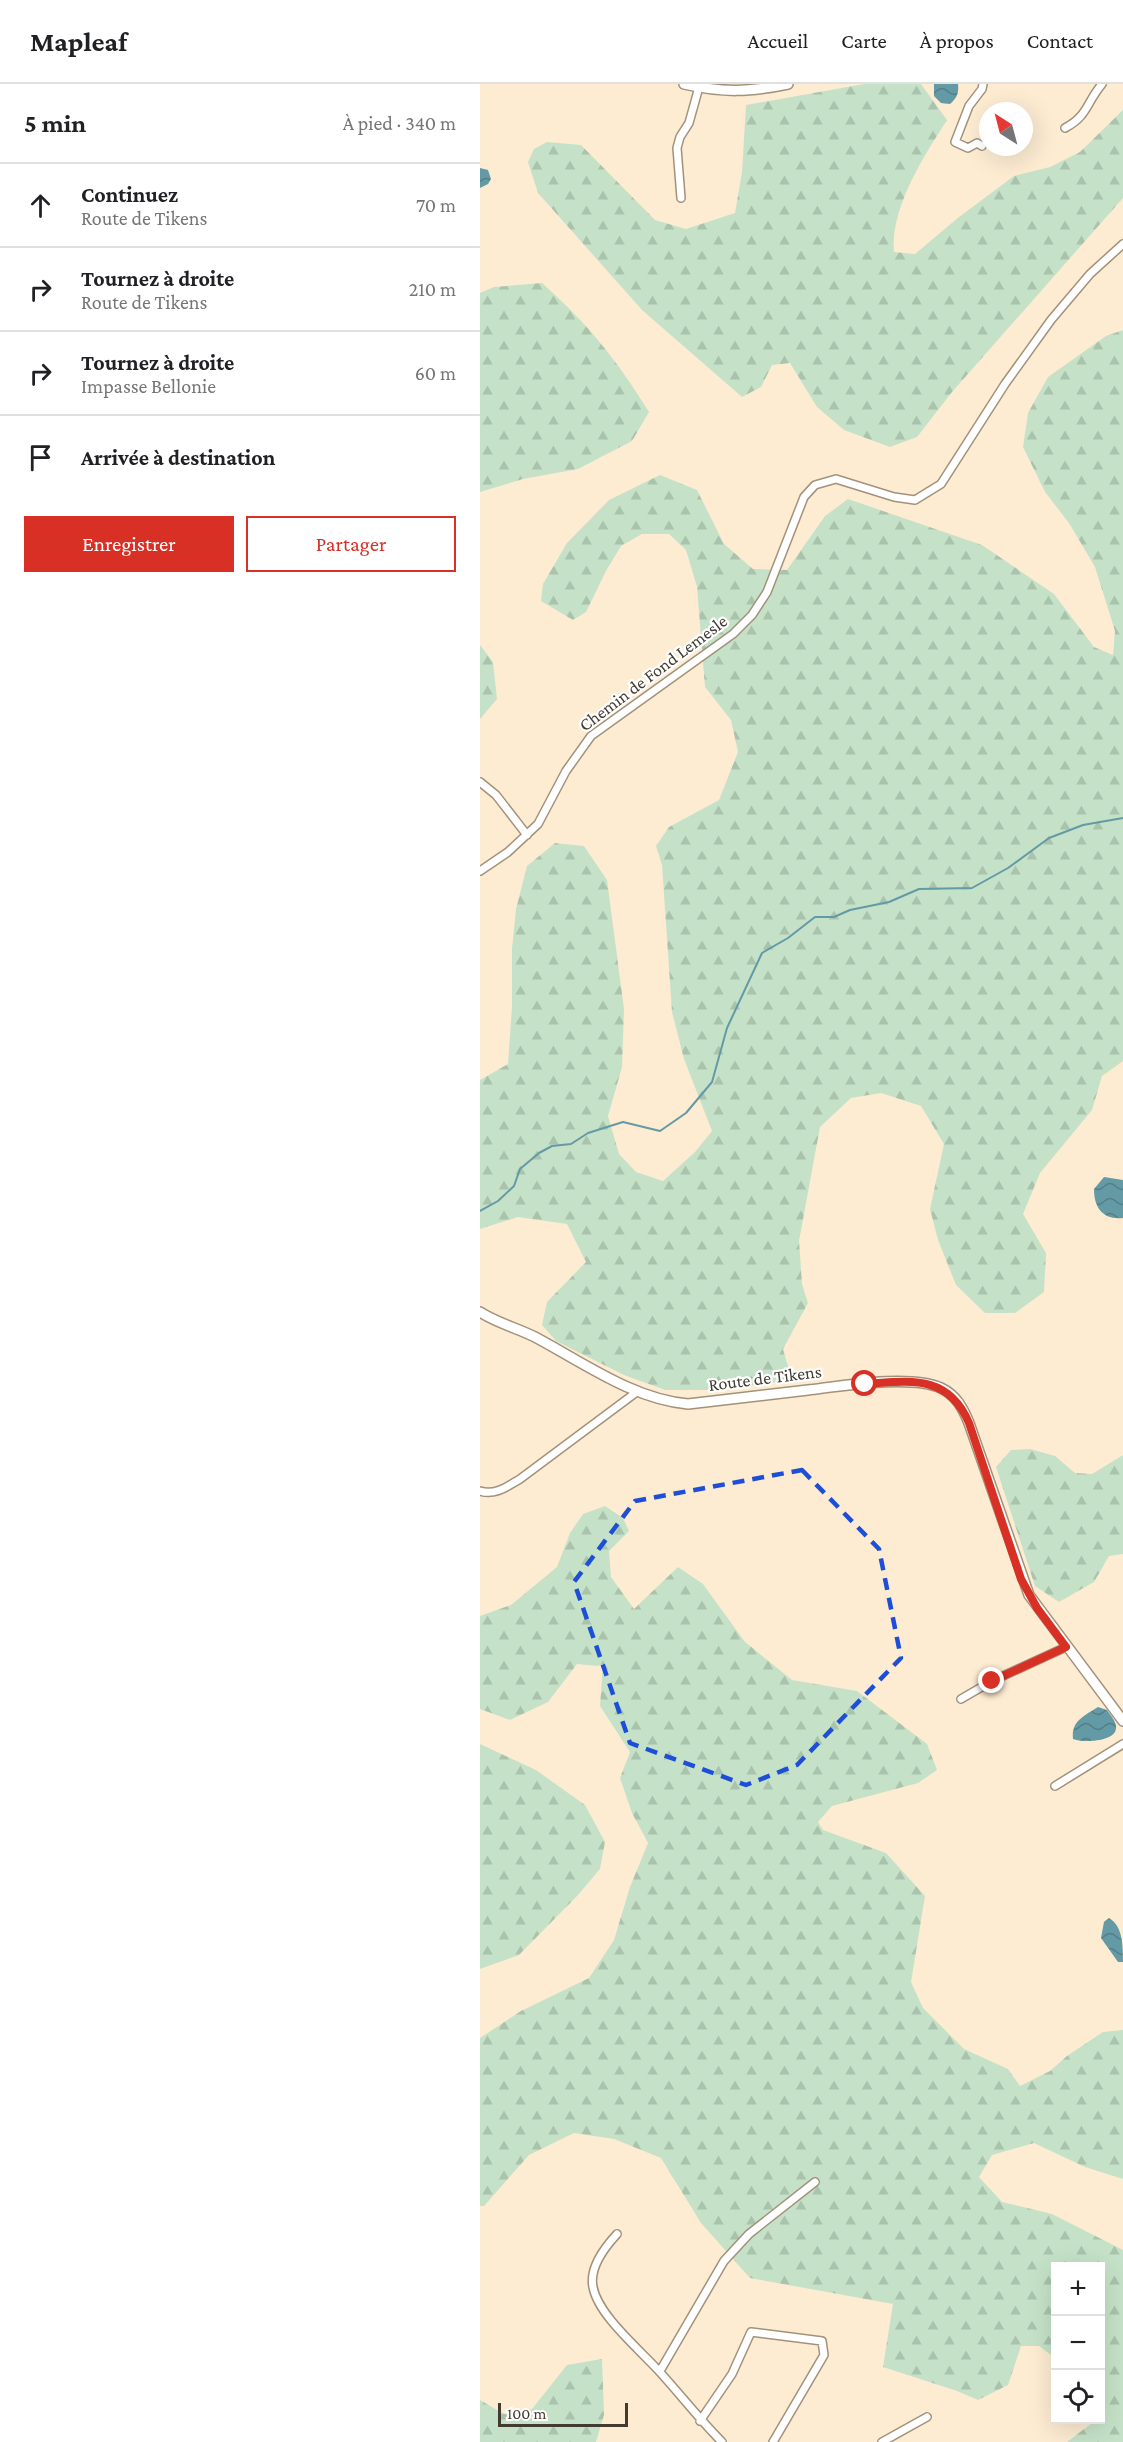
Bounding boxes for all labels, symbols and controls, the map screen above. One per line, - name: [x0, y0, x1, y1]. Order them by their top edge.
- text: Mapleaf: [30, 26, 127, 57]
- text: Accueil: [748, 29, 808, 53]
- text: Carte: [841, 29, 887, 53]
- text: À propos: [920, 29, 994, 53]
- text: Contact: [1027, 29, 1093, 53]
- north arrow: [979, 102, 1033, 156]
- text: 5 min: [24, 109, 86, 138]
- text: À pied · 340 m: [343, 112, 456, 134]
- text: Continuez: [81, 182, 178, 207]
- icon: ahead: [24, 189, 57, 222]
- text: 70 m: [416, 194, 456, 216]
- text: Route de Tikens: [81, 207, 207, 229]
- text: Tournez à droite: [81, 266, 234, 291]
- icon: right: [24, 273, 57, 306]
- text: 210 m: [409, 278, 456, 300]
- text: Route de Tikens: [81, 291, 207, 313]
- text: Tournez à droite: [81, 350, 234, 375]
- icon: right: [24, 357, 57, 390]
- text: 60 m: [415, 362, 456, 384]
- text: Impasse Bellonie: [81, 375, 216, 397]
- icon: arrive: [24, 441, 57, 474]
- text: Arrivée à destination: [81, 445, 275, 470]
- button: Enregistrer: [24, 516, 234, 572]
- button: Partager: [246, 516, 456, 572]
- street label: Chemin de Fond Lemesle: [575, 611, 731, 735]
- street label: Route de Tikens: [707, 1361, 823, 1395]
- route start: [851, 1370, 877, 1396]
- route end: [978, 1667, 1004, 1693]
- map controls: [1051, 2262, 1105, 2424]
- button: +: [1051, 2262, 1105, 2316]
- button: −: [1051, 2316, 1105, 2370]
- button: locate: [1051, 2370, 1105, 2424]
- scale bar: [498, 2400, 628, 2428]
- text: 100 m: [507, 2405, 546, 2422]

